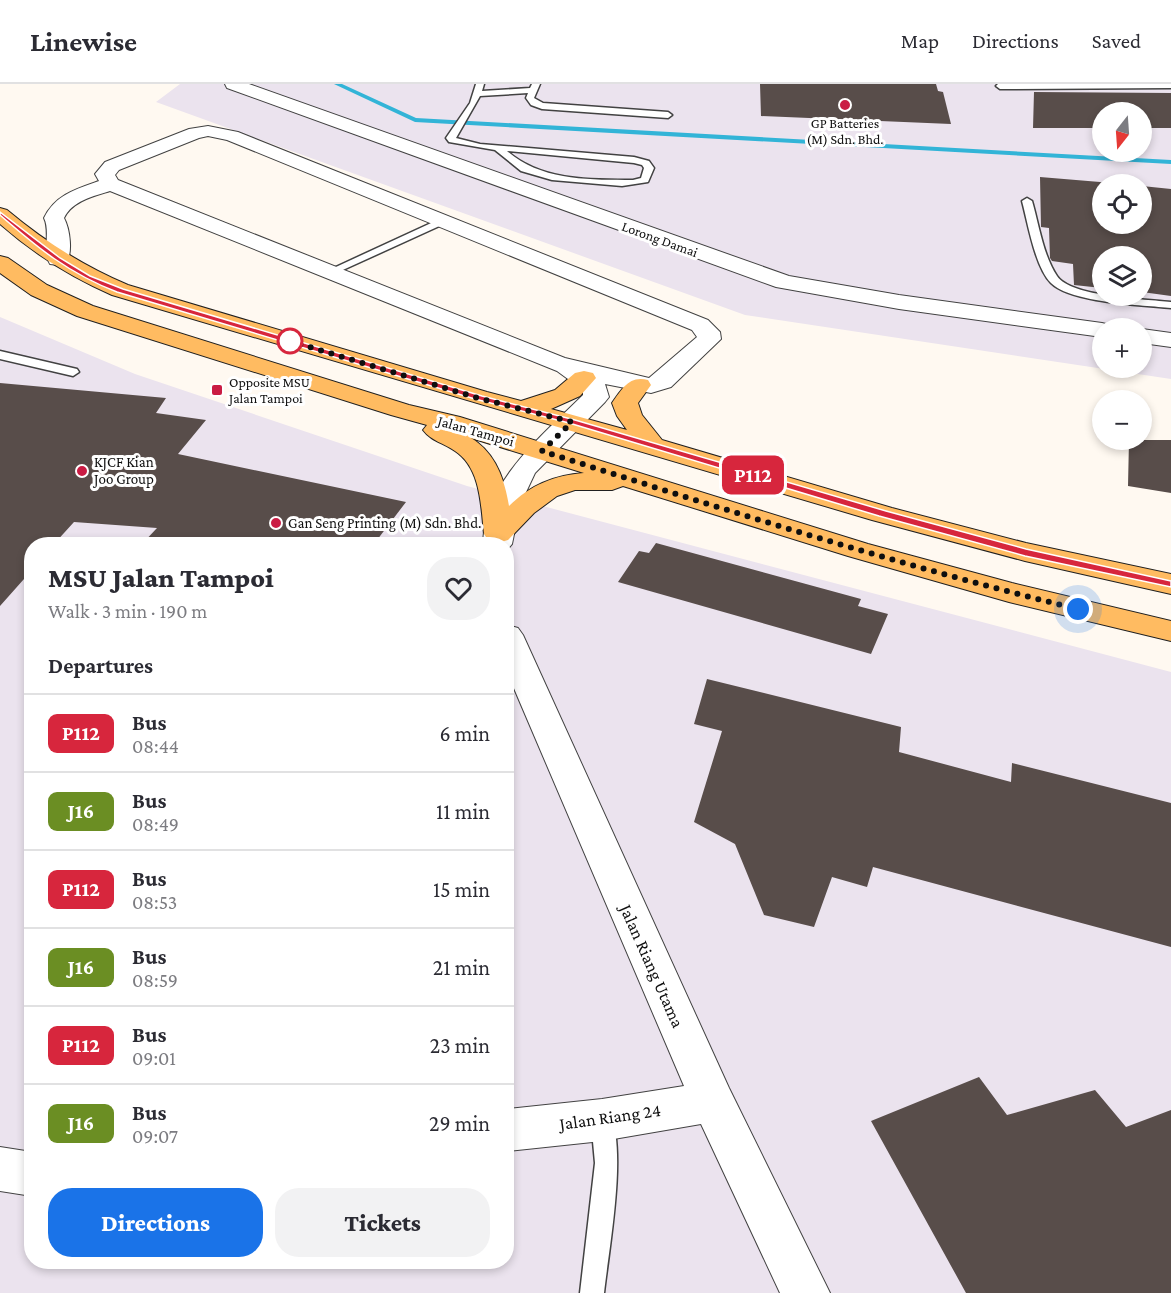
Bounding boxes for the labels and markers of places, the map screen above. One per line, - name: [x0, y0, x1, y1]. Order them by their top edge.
- marker: GP Batteries (M) Sdn. Bhd.: [838, 98, 852, 112]
- place label: GP Batteries (M) Sdn. Bhd.: [806, 115, 884, 148]
- unlabelled marker: [277, 328, 303, 354]
- place label: Opposite MSU Jalan Tampoi: [227, 374, 310, 406]
- marker: Opposite MSU Jalan Tampoi: [210, 383, 224, 397]
- place label: KJCF Kian Joo Group: [92, 454, 154, 488]
- marker: KJCF Kian Joo Group: [75, 464, 89, 478]
- place label: Gan Seng Printing (M) Sdn. Bhd.: [288, 515, 482, 532]
- marker: Gan Seng Printing (M) Sdn. Bhd.: [269, 516, 283, 530]

